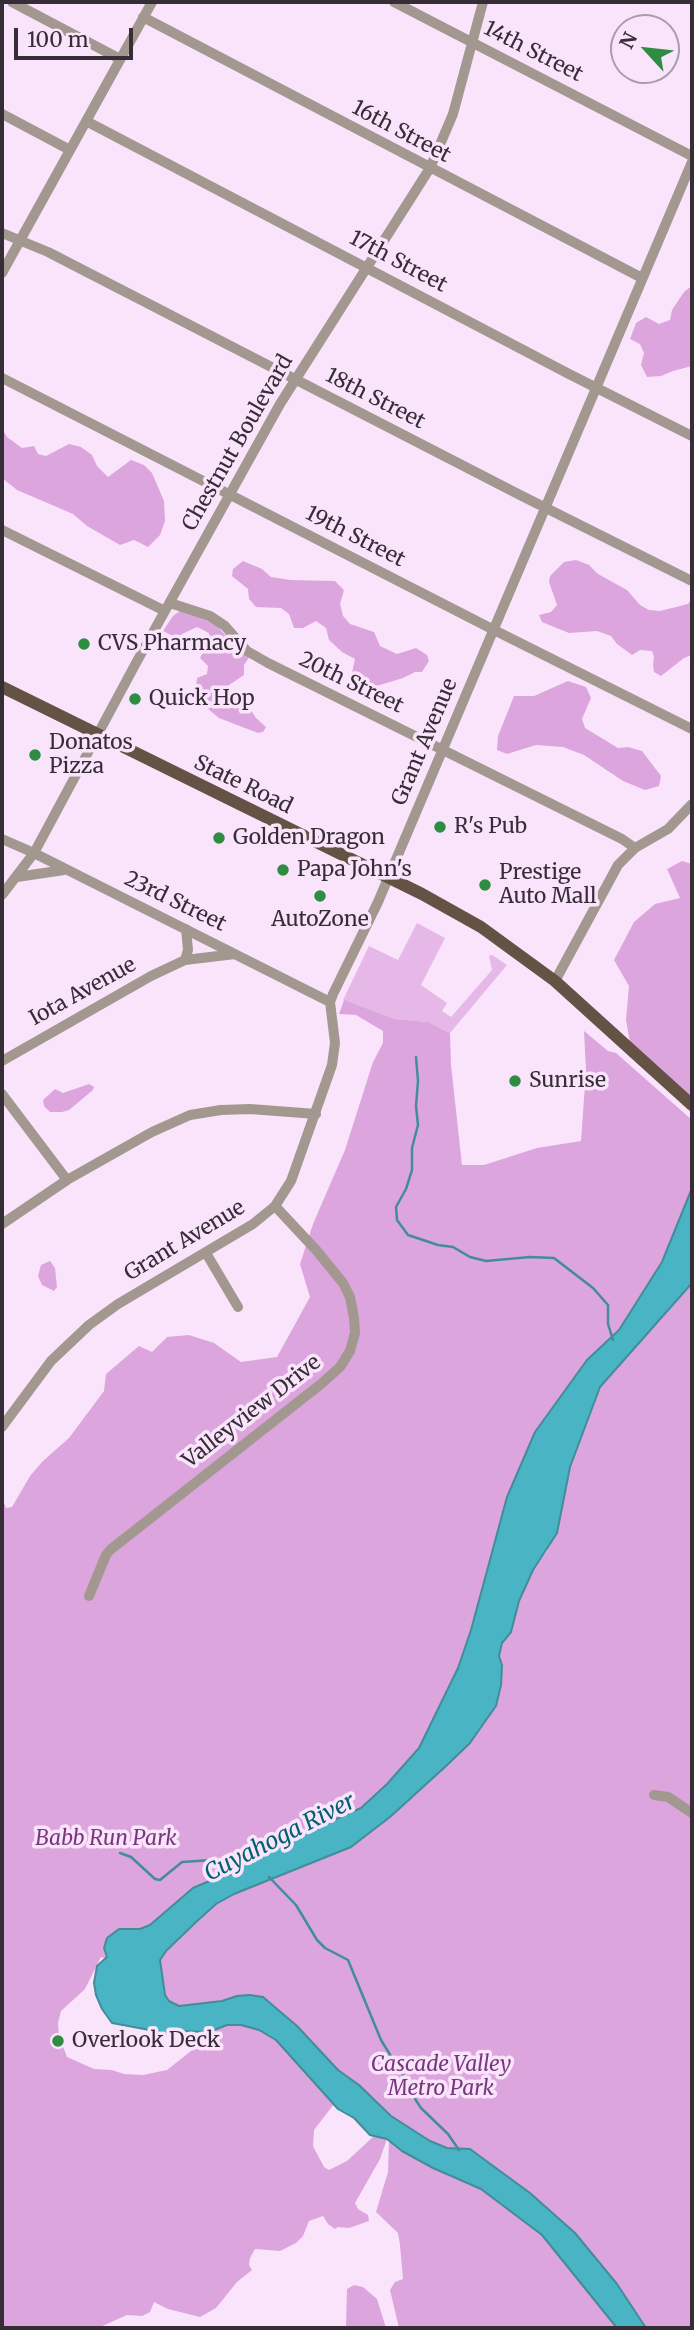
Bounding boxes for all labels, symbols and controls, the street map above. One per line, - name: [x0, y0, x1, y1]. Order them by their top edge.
- scale bar: [18, 14, 136, 58]
- north arrow: [610, 14, 680, 84]
- street label: 14th Street: [479, 16, 587, 88]
- text: 100 m: [27, 26, 89, 53]
- text: N: [614, 28, 642, 53]
- street label: 16th Street: [347, 95, 455, 169]
- street label: 17th Street: [345, 226, 451, 298]
- street label: Chestnut Boulevard: [177, 351, 299, 535]
- street label: 18th Street: [321, 363, 429, 435]
- street label: 19th Street: [301, 501, 409, 573]
- place label: CVS Pharmacy: [98, 631, 246, 657]
- marker: CVS Pharmacy: [76, 636, 92, 652]
- street label: 20th Street: [295, 647, 407, 719]
- street label: Grant Avenue: [387, 675, 463, 809]
- place label: Quick Hop: [149, 686, 255, 712]
- marker: Quick Hop: [127, 691, 143, 707]
- place label: Donatos Pizza: [49, 730, 133, 780]
- marker: Donatos Pizza: [27, 747, 43, 763]
- street label: State Road: [190, 750, 296, 820]
- place label: R's Pub: [454, 814, 527, 840]
- marker: R's Pub: [432, 819, 448, 835]
- place label: Golden Dragon: [233, 825, 385, 851]
- marker: Golden Dragon: [211, 830, 227, 846]
- place label: Papa John's: [297, 857, 412, 883]
- place label: Prestige Auto Mall: [499, 860, 597, 910]
- marker: Papa John's: [275, 862, 291, 878]
- street label: 23rd Street: [120, 867, 230, 937]
- marker: Prestige Auto Mall: [477, 877, 493, 893]
- marker: AutoZone: [312, 888, 328, 904]
- place label: AutoZone: [271, 907, 369, 933]
- street label: Iota Avenue: [25, 952, 141, 1032]
- place label: Sunrise: [529, 1068, 606, 1094]
- marker: Sunrise: [507, 1073, 523, 1089]
- street label: Grant Avenue: [120, 1195, 250, 1287]
- street label: Valleyview Drive: [178, 1350, 326, 1474]
- water label: Cuyahoga River: [200, 1788, 360, 1888]
- park label: Babb Run Park: [35, 1826, 177, 1852]
- place label: Overlook Deck: [72, 2028, 220, 2054]
- marker: Overlook Deck: [50, 2033, 66, 2049]
- park label: Cascade Valley Metro Park: [371, 2052, 511, 2102]

